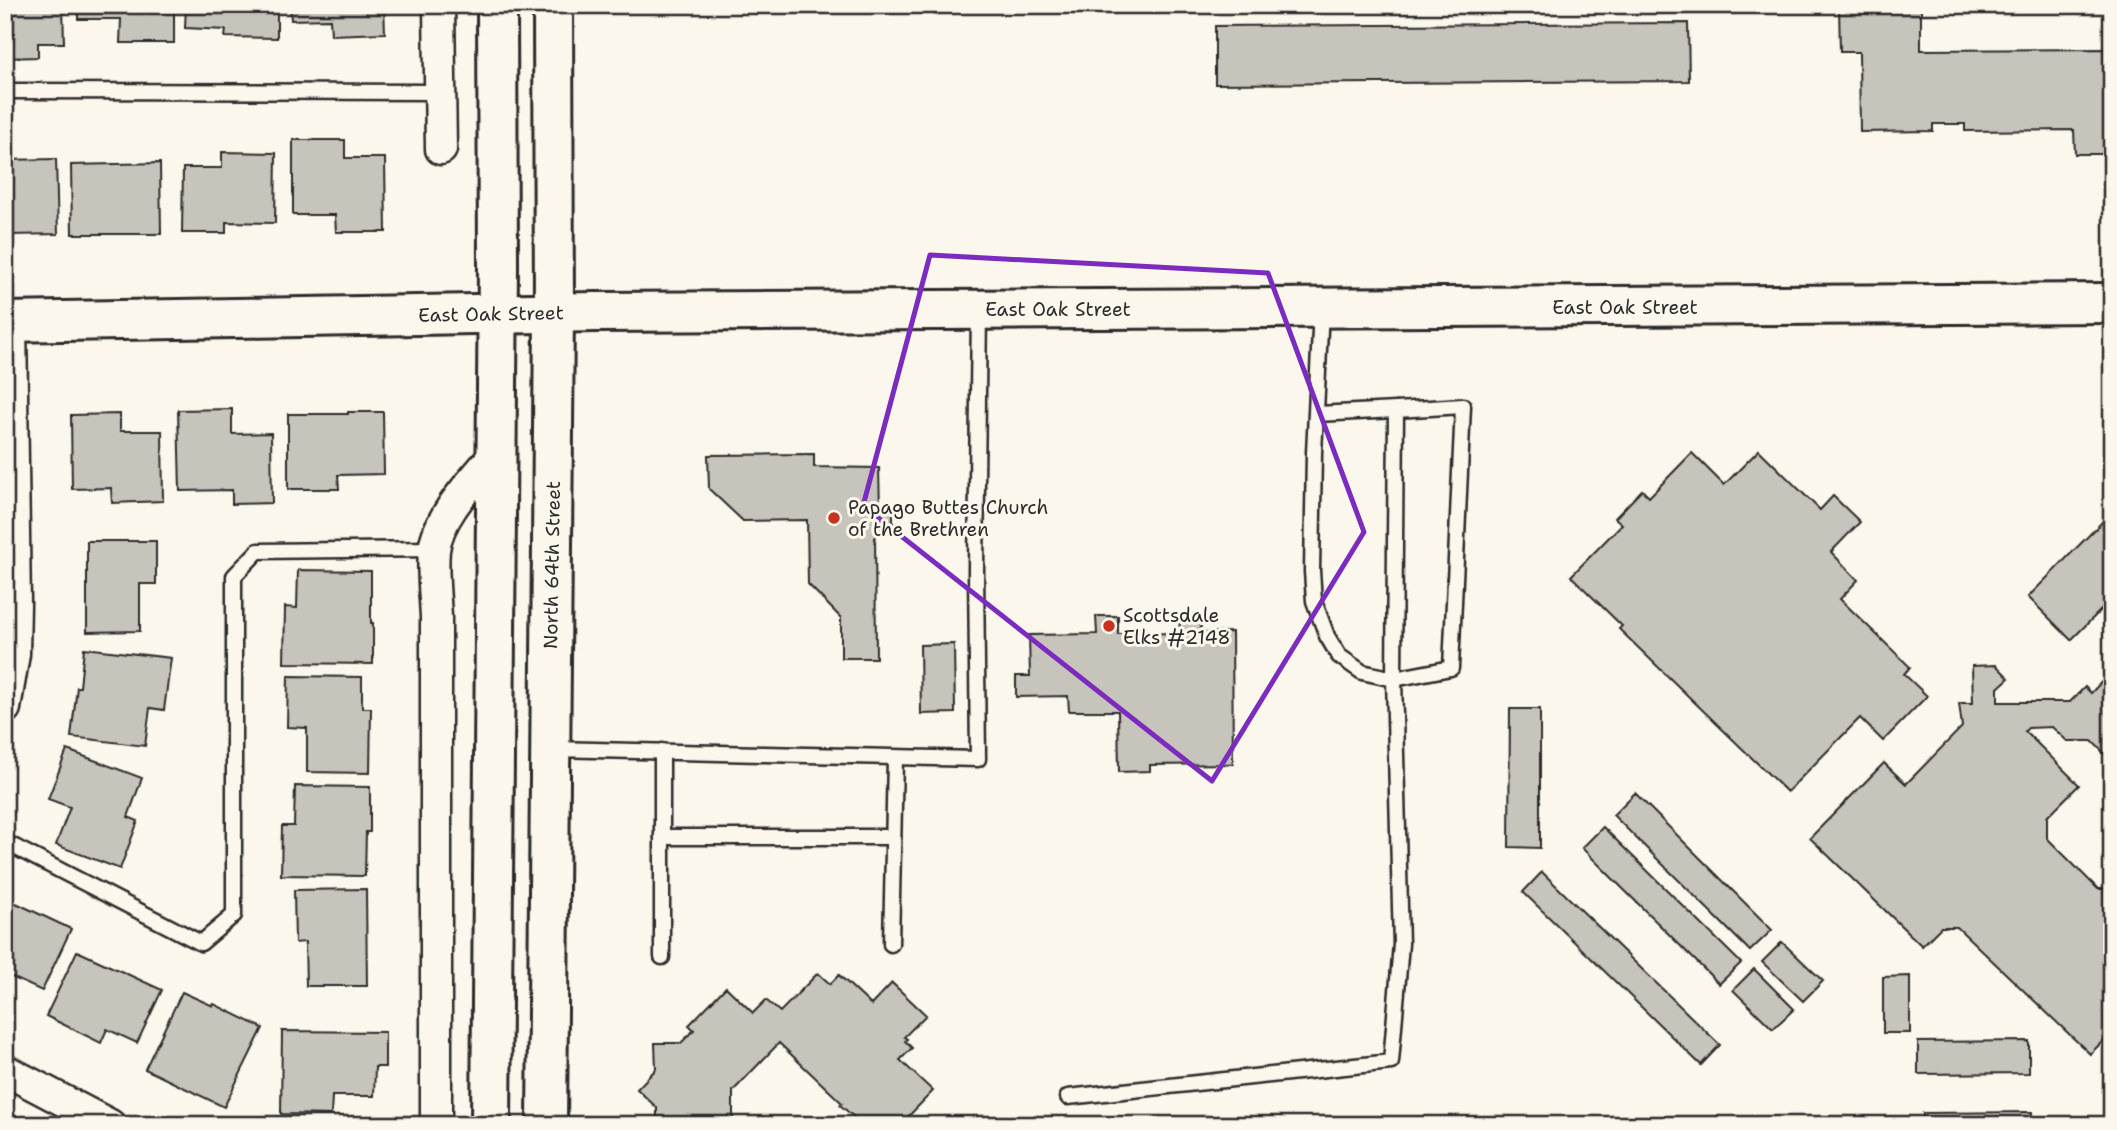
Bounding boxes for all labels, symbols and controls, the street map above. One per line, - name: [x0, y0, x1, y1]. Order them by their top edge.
- street label: East Oak Street: [1552, 295, 1698, 320]
- street label: East Oak Street: [985, 297, 1131, 322]
- street label: East Oak Street: [418, 300, 564, 328]
- street label: North 64th Street: [538, 481, 566, 649]
- place label: Papago Buttes Church of the Brethren: [848, 495, 1048, 542]
- marker: Papago Buttes Church of the Brethren: [826, 510, 842, 526]
- place label: Scottsdale Elks #2148: [1123, 603, 1231, 650]
- marker: Scottsdale Elks #2148: [1101, 618, 1117, 634]

